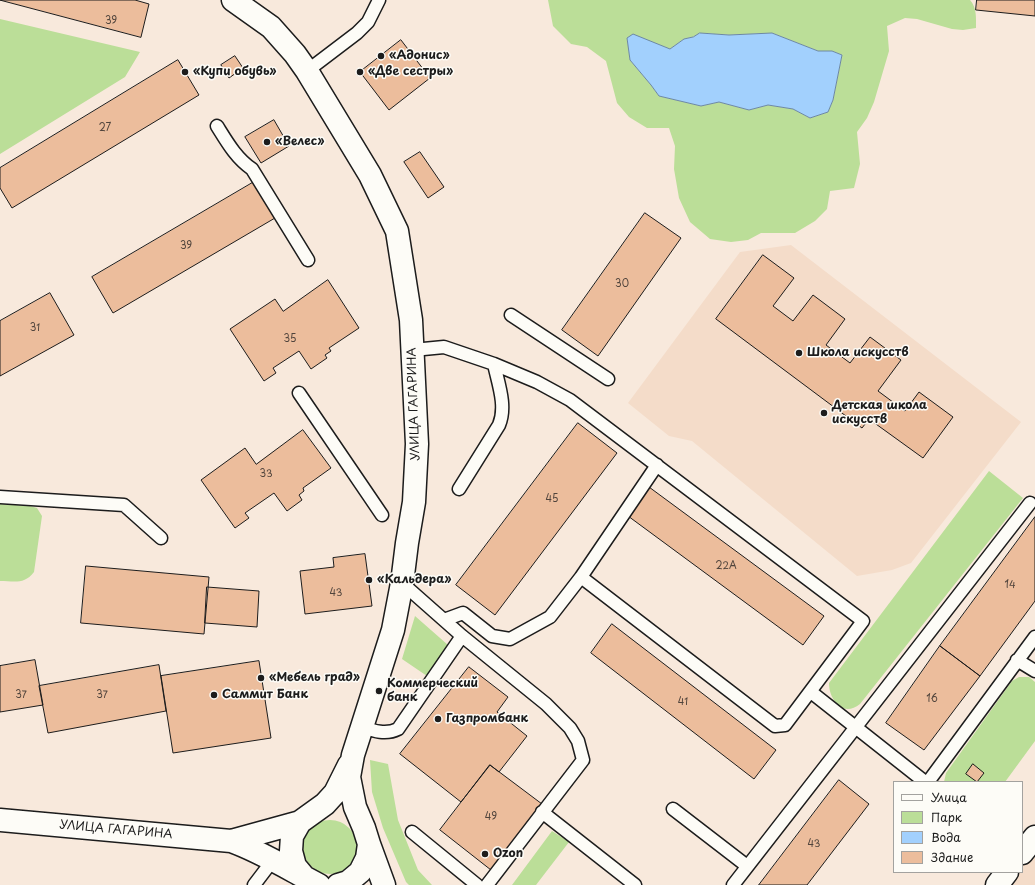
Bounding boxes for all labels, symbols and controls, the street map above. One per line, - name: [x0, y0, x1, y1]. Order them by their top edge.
- house number: 39: [105, 15, 117, 27]
- place label: «Адонис»: [389, 49, 450, 63]
- marker: «Адонис»: [376, 51, 386, 61]
- place label: «Купи обувь»: [193, 65, 276, 79]
- place label: «Две сестры»: [368, 65, 453, 79]
- marker: «Купи обувь»: [180, 67, 190, 77]
- marker: «Две сестры»: [355, 67, 365, 77]
- house number: 27: [99, 122, 111, 134]
- place label: «Велес»: [275, 135, 324, 149]
- marker: «Велес»: [262, 137, 272, 147]
- house number: 39: [180, 240, 192, 252]
- house number: 30: [615, 278, 629, 290]
- house number: 31: [30, 322, 40, 334]
- house number: 35: [284, 333, 296, 345]
- place label: Школа искусств: [807, 346, 908, 360]
- street label: УЛИЦА ГАГАРИНА: [405, 347, 423, 461]
- marker: Школа искусств: [794, 348, 804, 358]
- place label: Детская школа искусств: [832, 399, 927, 427]
- marker: Детская школа искусств: [819, 408, 829, 418]
- house number: 33: [259, 468, 273, 480]
- house number: 45: [546, 493, 558, 505]
- house number: 22А: [715, 560, 737, 572]
- place label: «Кальдера»: [377, 573, 451, 587]
- marker: «Кальдера»: [364, 575, 374, 585]
- house number: 14: [1004, 579, 1016, 591]
- house number: 43: [330, 587, 342, 599]
- place label: «Мебель град»: [269, 671, 360, 685]
- marker: «Мебель град»: [256, 673, 266, 683]
- place label: Коммерческий банк: [387, 677, 478, 705]
- marker: Коммерческий банк: [374, 686, 384, 696]
- place label: Саммит Банк: [222, 688, 308, 702]
- house number: 37: [15, 689, 27, 701]
- house number: 37: [96, 689, 108, 701]
- marker: Саммит Банк: [209, 690, 219, 700]
- house number: 16: [926, 693, 938, 705]
- house number: 41: [678, 696, 688, 708]
- place label: Газпромбанк: [446, 712, 528, 726]
- marker: Газпромбанк: [433, 714, 443, 724]
- legend: [893, 781, 1023, 873]
- text: Улица: [931, 788, 967, 806]
- text: Парк: [931, 808, 962, 826]
- house number: 49: [485, 811, 497, 823]
- street label: УЛИЦА ГАГАРИНА: [59, 818, 173, 842]
- text: Вода: [931, 828, 961, 846]
- house number: 43: [808, 838, 820, 850]
- place label: Ozon: [493, 847, 523, 861]
- text: Здание: [931, 848, 973, 866]
- marker: Ozon: [480, 849, 490, 859]

